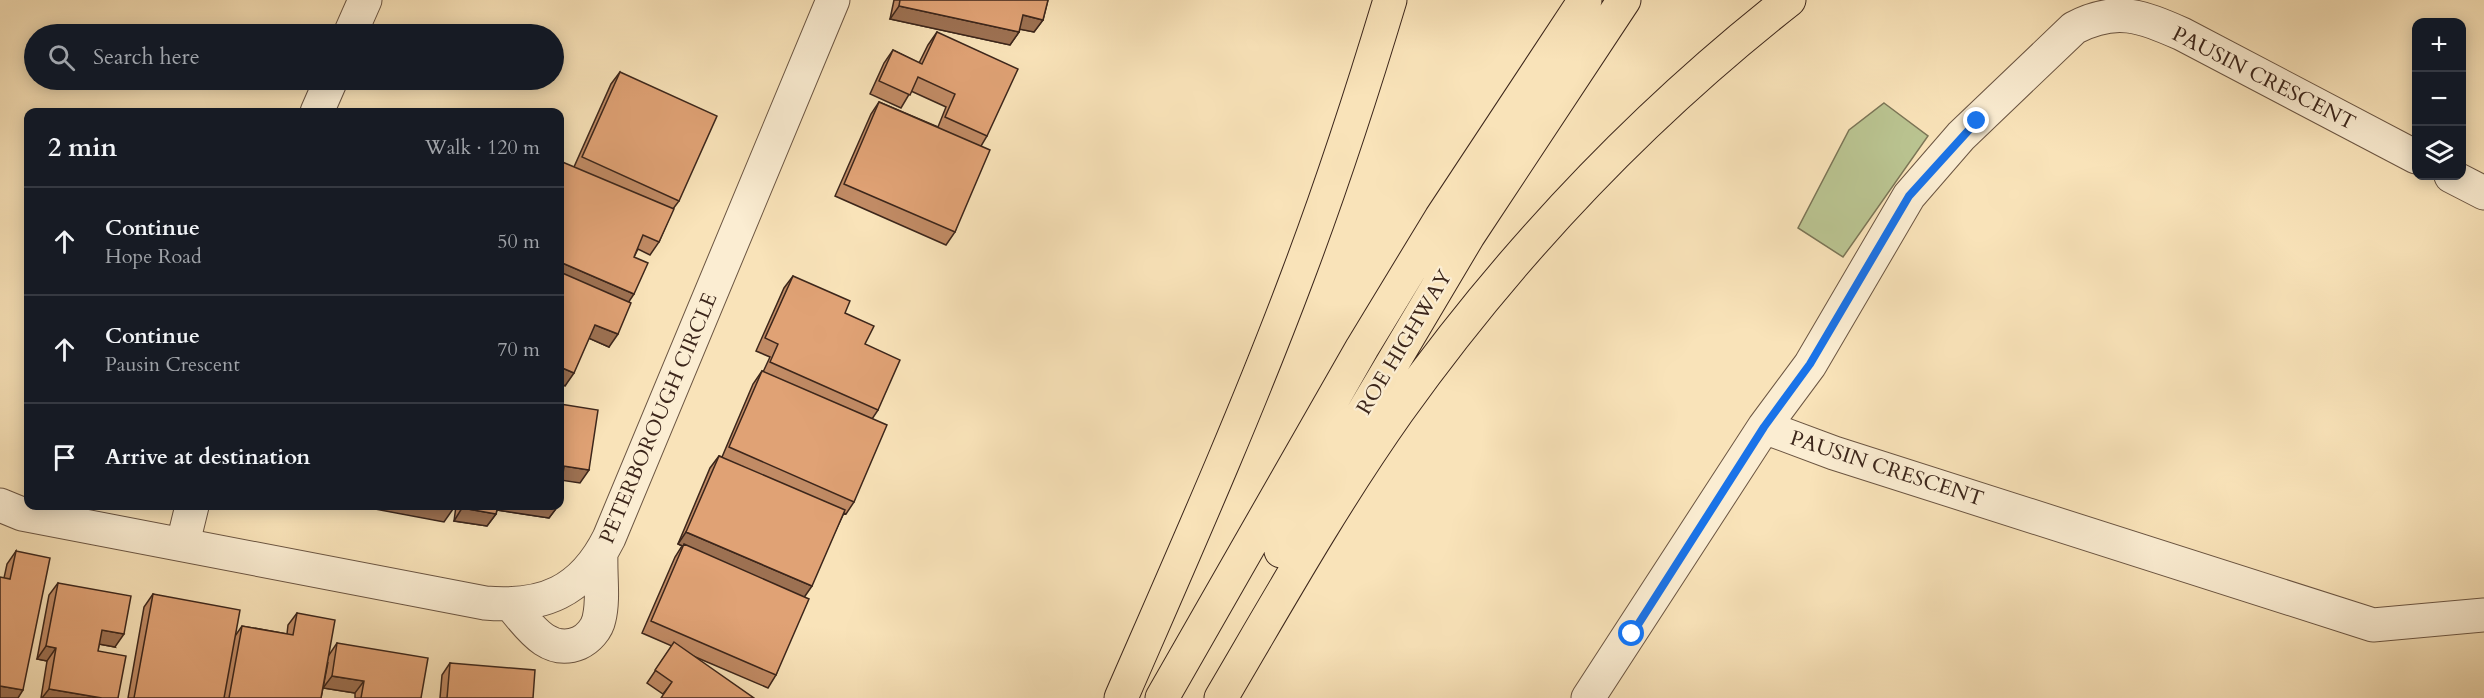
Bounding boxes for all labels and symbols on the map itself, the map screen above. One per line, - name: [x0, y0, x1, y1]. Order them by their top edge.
- street label: PAUSIN CRESCENT: [2167, 20, 2360, 137]
- route end: [1963, 107, 1989, 133]
- street label: ROE HIGHWAY: [1350, 264, 1459, 420]
- street label: PETERBOROUGH CIRCLE: [592, 288, 725, 548]
- street label: PAUSIN CRESCENT: [1786, 423, 1987, 514]
- route start: [1618, 620, 1644, 646]

